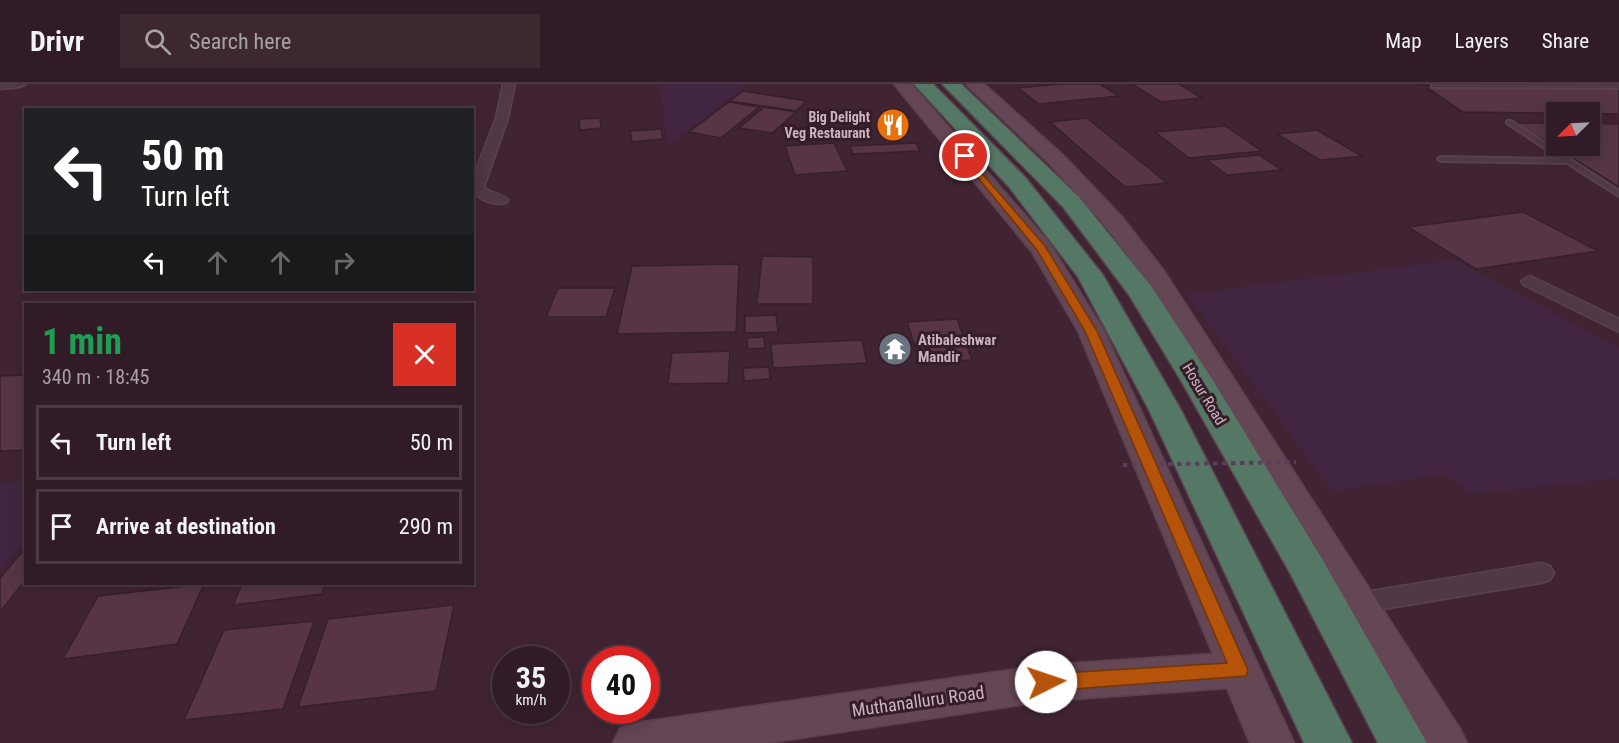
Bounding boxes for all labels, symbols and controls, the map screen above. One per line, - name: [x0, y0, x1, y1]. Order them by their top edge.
- search box: [120, 14, 540, 68]
- text: Drivr: [30, 25, 84, 58]
- icon: search: [141, 25, 174, 58]
- text: Search here: [189, 29, 291, 54]
- text: Map: [1385, 29, 1422, 53]
- text: Layers: [1455, 29, 1509, 53]
- text: Share: [1542, 29, 1589, 53]
- north arrow: [1546, 102, 1600, 156]
- map controls: [1546, 102, 1600, 156]
- restaurant icon: Big Delight Veg Restaurant: [875, 107, 911, 143]
- place label: Big Delight Veg Restaurant: [784, 109, 870, 141]
- pin: [939, 130, 990, 181]
- text: 50 m: [141, 131, 224, 180]
- icon: left: [42, 132, 120, 210]
- icon: arrive: [948, 139, 981, 172]
- text: Turn left: [141, 181, 230, 213]
- icon: left: [138, 246, 171, 279]
- icon: ahead: [201, 246, 234, 279]
- icon: ahead: [264, 246, 297, 279]
- icon: right: [327, 246, 360, 279]
- text: 1 min: [42, 321, 122, 363]
- button: close: [393, 323, 456, 386]
- temple icon: Atibaleshwar Mandir: [877, 331, 913, 367]
- place label: Atibaleshwar Mandir: [918, 331, 996, 366]
- street label: Hosur Road: [1179, 360, 1229, 428]
- text: 340 m · 18:45: [42, 365, 149, 389]
- icon: left: [45, 426, 78, 459]
- text: Turn left: [96, 430, 171, 455]
- text: 50 m: [410, 430, 453, 455]
- icon: arrive: [45, 510, 78, 543]
- text: Arrive at destination: [96, 514, 276, 539]
- text: 290 m: [399, 514, 453, 539]
- speed limit sign: 40: [582, 646, 660, 724]
- position arrow: [1014, 650, 1078, 714]
- text: 35: [516, 660, 546, 695]
- street label: Muthanalluru Road: [850, 681, 986, 721]
- text: km/h: [516, 691, 546, 709]

